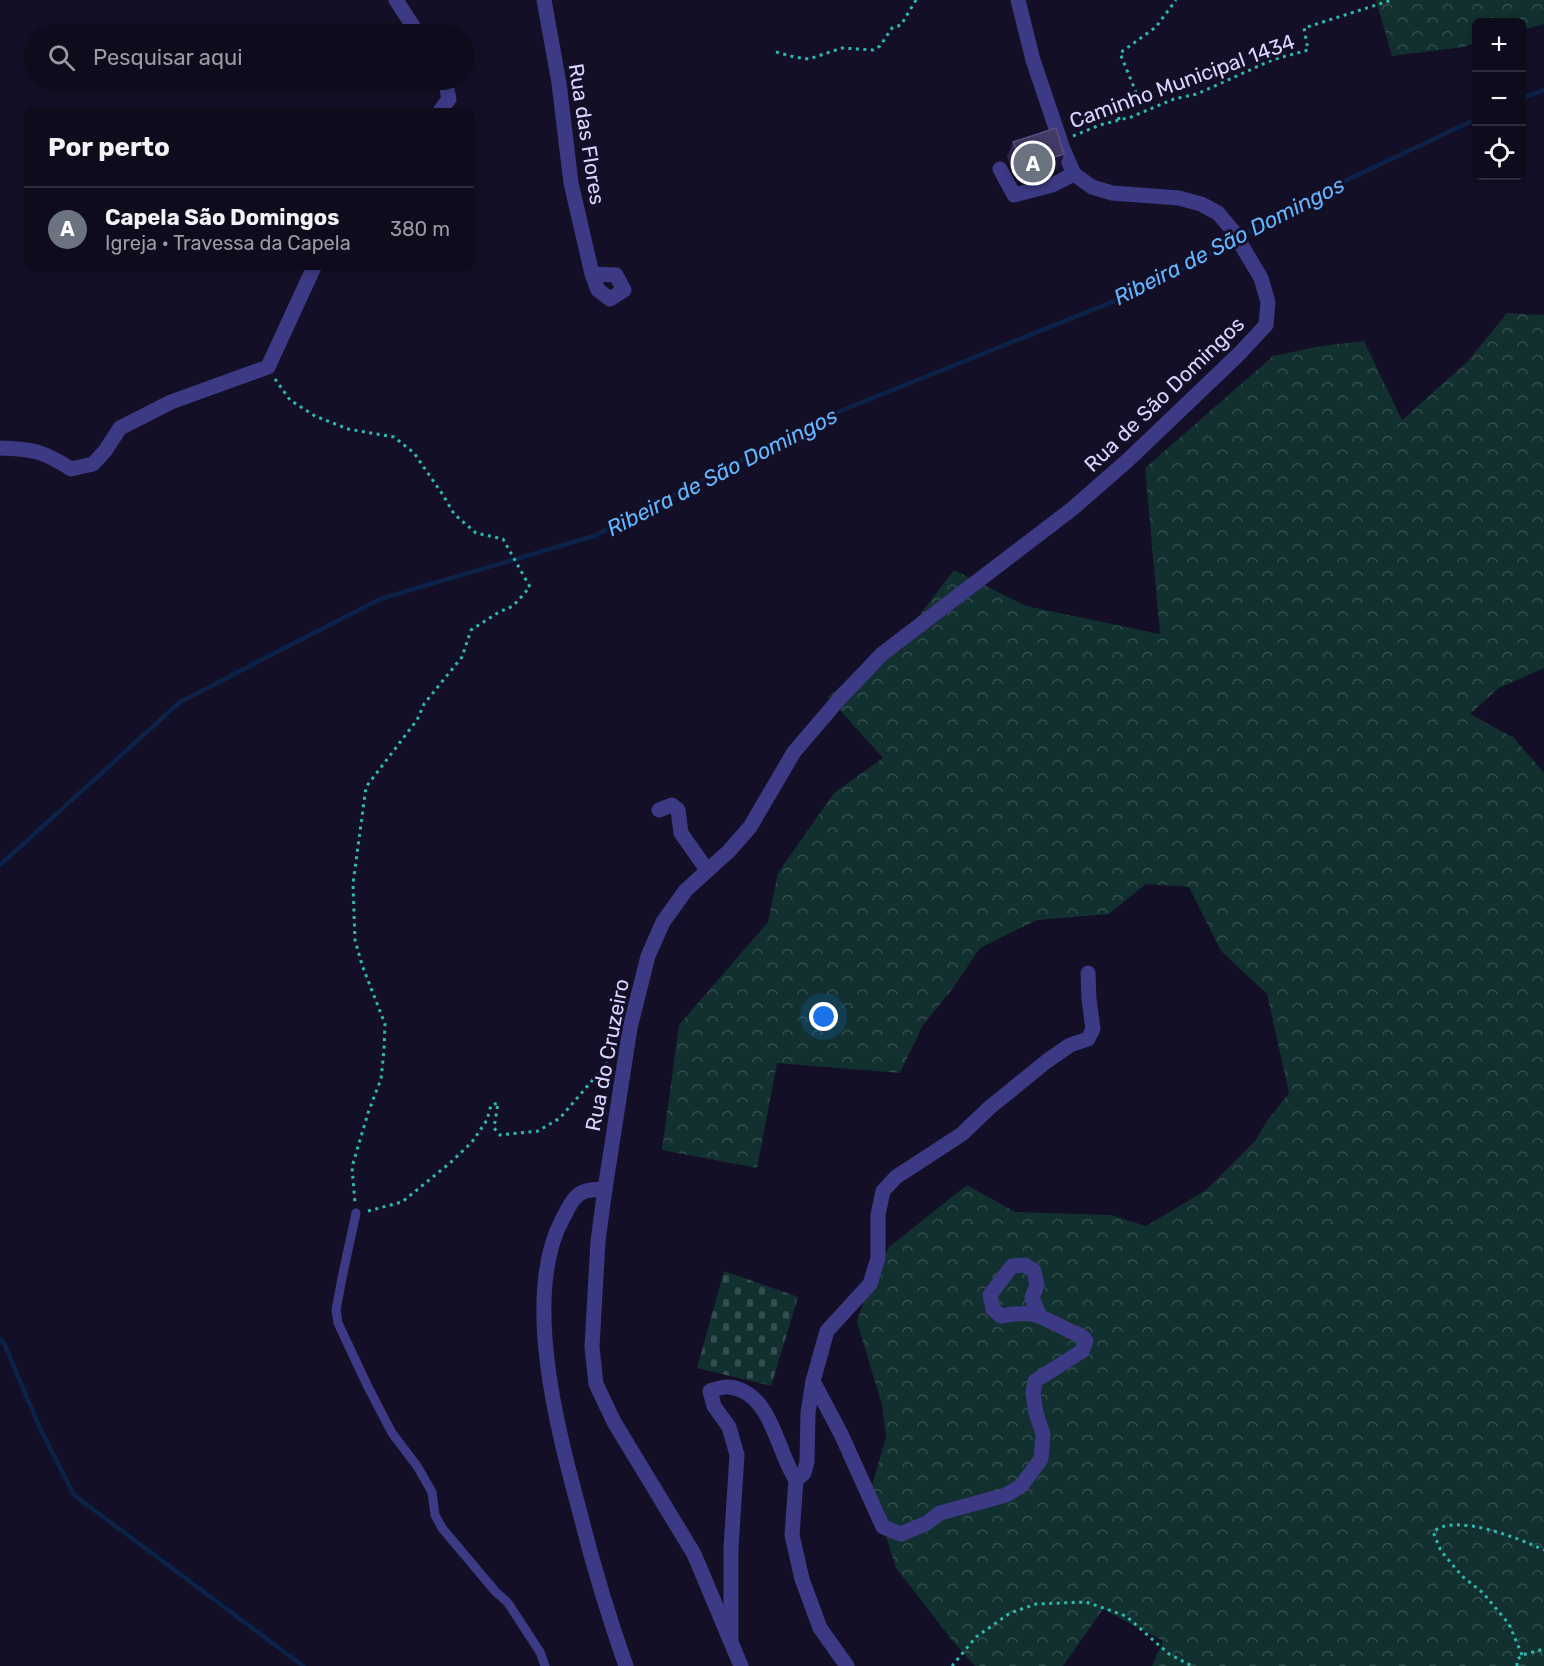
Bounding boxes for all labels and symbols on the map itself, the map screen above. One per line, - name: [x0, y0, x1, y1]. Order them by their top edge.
- street label: Caminho Municipal 1434: [1066, 29, 1298, 133]
- street label: Rua das Flores: [563, 62, 611, 206]
- pin: A: [1014, 140, 1052, 186]
- water label: Ribeira de São Domingos: [1109, 171, 1349, 311]
- street label: Rua de São Domingos: [1079, 311, 1249, 477]
- water label: Ribeira de São Domingos: [602, 402, 842, 542]
- street label: Rua do Cruzeiro: [580, 977, 634, 1133]
- your location: [809, 1002, 838, 1031]

